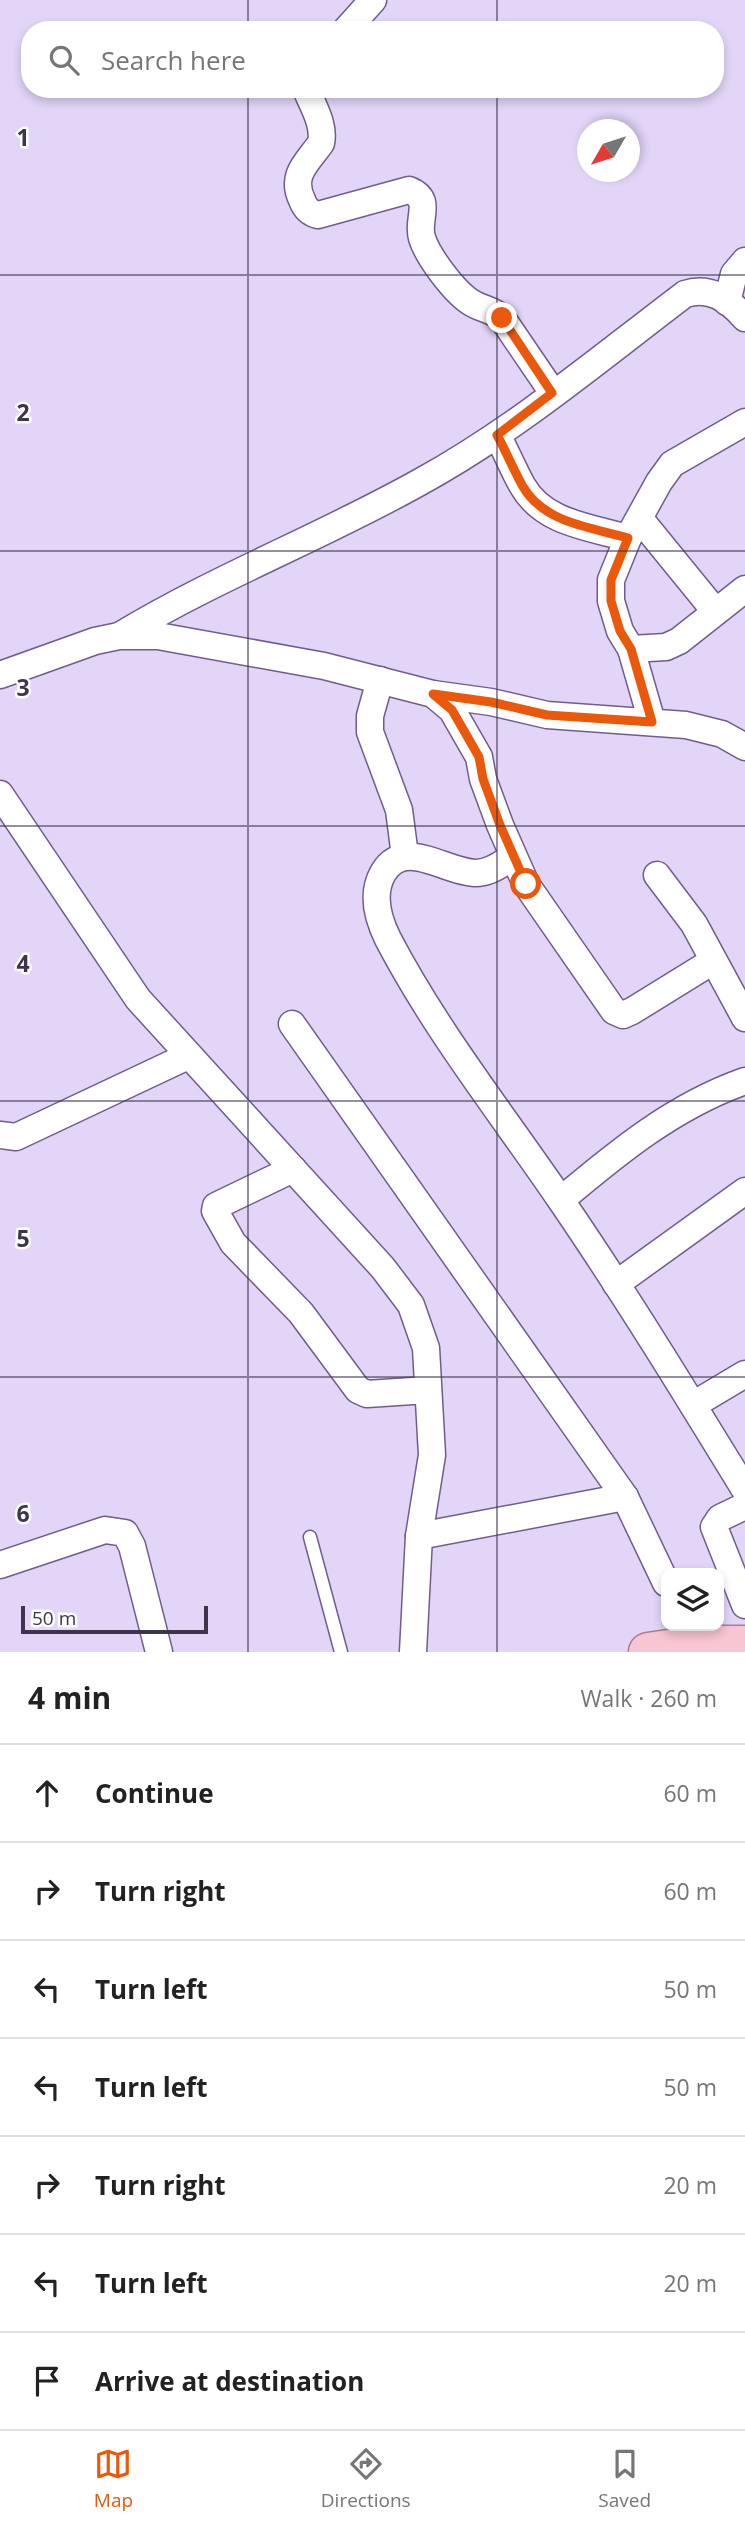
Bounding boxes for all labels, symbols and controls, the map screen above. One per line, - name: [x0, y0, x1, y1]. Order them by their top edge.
- search box: [21, 21, 724, 98]
- icon: search: [45, 41, 83, 79]
- text: Search here: [101, 42, 246, 78]
- north arrow: [577, 119, 640, 182]
- text: 1: [16, 121, 30, 153]
- route end: [486, 302, 517, 333]
- text: 2: [16, 396, 30, 428]
- text: 3: [16, 671, 30, 703]
- route start: [510, 868, 541, 899]
- text: 4: [16, 947, 30, 979]
- text: 5: [16, 1222, 30, 1254]
- text: 6: [16, 1497, 30, 1529]
- map controls: [661, 1568, 724, 1631]
- button: layers: [661, 1568, 724, 1631]
- scale bar: [21, 1603, 208, 1635]
- text: 50 m: [32, 1605, 76, 1631]
- text: 4 min: [28, 1677, 111, 1718]
- text: Walk · 260 m: [580, 1682, 717, 1714]
- icon: ahead: [28, 1774, 66, 1812]
- text: Continue: [95, 1775, 214, 1811]
- text: 60 m: [663, 1777, 717, 1809]
- icon: right: [28, 1872, 66, 1910]
- text: Turn right: [95, 1873, 226, 1909]
- text: 60 m: [663, 1875, 717, 1907]
- icon: left: [28, 1970, 66, 2008]
- text: Turn left: [95, 1971, 207, 2007]
- text: 50 m: [663, 1973, 717, 2005]
- icon: left: [28, 2068, 66, 2106]
- text: Turn left: [95, 2069, 207, 2105]
- text: 50 m: [663, 2071, 717, 2103]
- icon: right: [28, 2166, 66, 2204]
- text: Turn right: [95, 2167, 226, 2203]
- text: 20 m: [663, 2169, 717, 2201]
- icon: left: [28, 2264, 66, 2302]
- text: Turn left: [95, 2265, 207, 2301]
- text: 20 m: [663, 2267, 717, 2299]
- icon: arrive: [28, 2362, 66, 2400]
- text: Arrive at destination: [95, 2363, 364, 2399]
- tab: Map: [94, 2445, 133, 2513]
- tab: Directions: [321, 2445, 411, 2513]
- tab: Saved: [598, 2445, 651, 2513]

